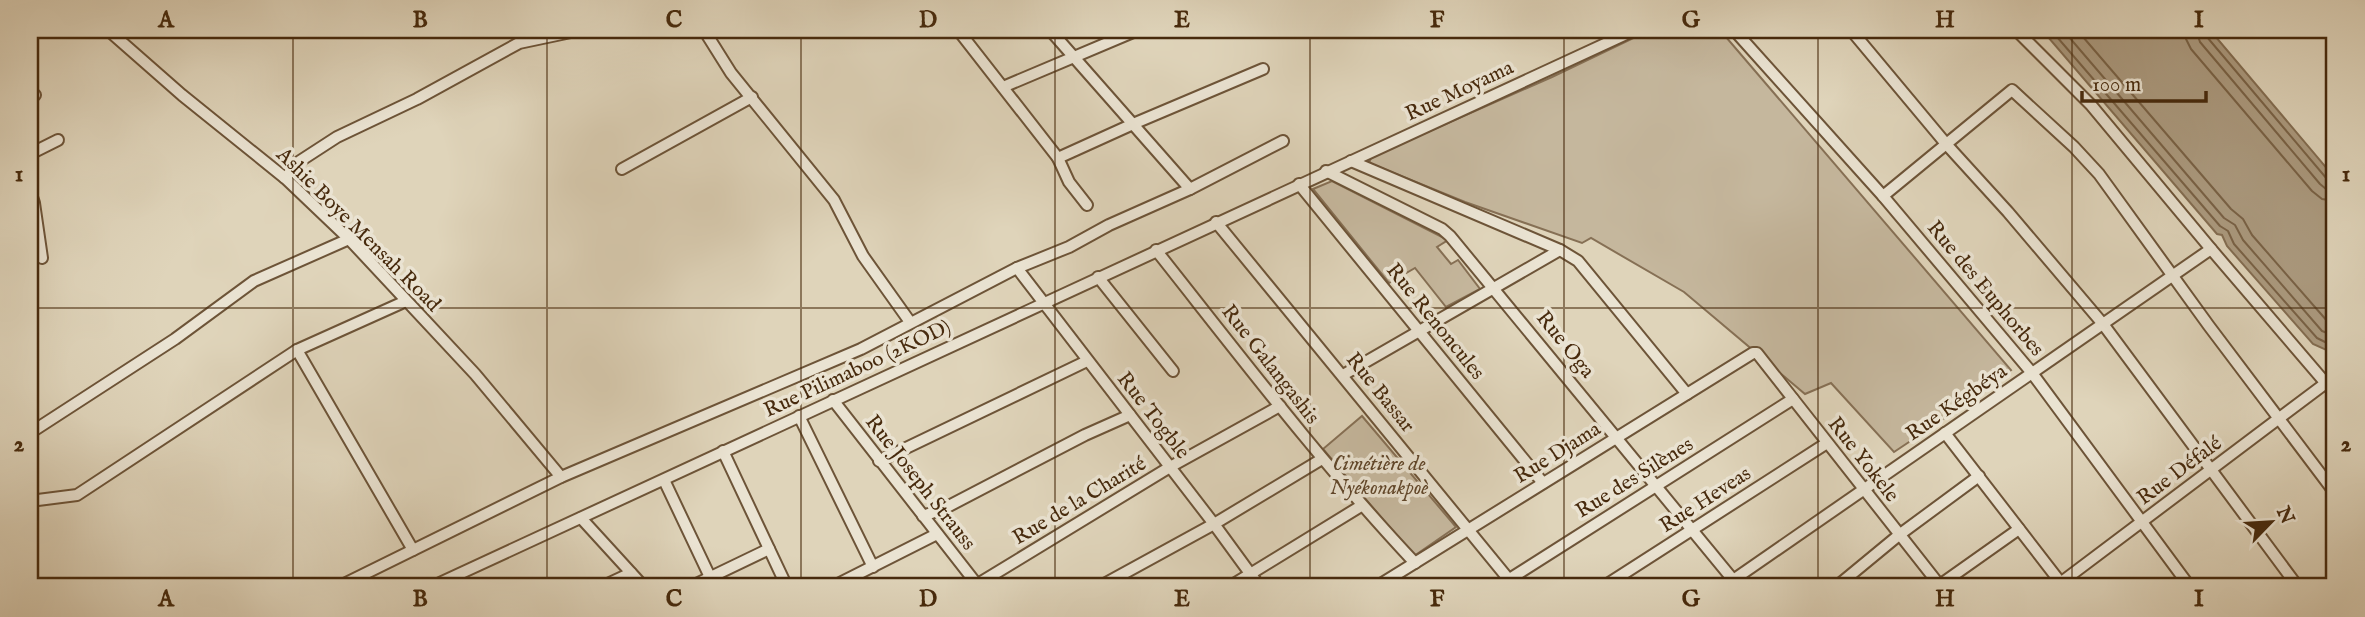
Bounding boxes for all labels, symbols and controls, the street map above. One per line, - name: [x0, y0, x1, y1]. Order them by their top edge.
- text: A: [157, 6, 175, 35]
- text: B: [412, 6, 428, 35]
- text: C: [666, 6, 683, 35]
- text: D: [919, 6, 937, 35]
- text: E: [1174, 6, 1190, 35]
- text: F: [1430, 6, 1445, 35]
- text: G: [1682, 6, 1701, 35]
- text: H: [1935, 6, 1955, 35]
- text: I: [2194, 6, 2204, 35]
- street label: Rue Moyama: [1401, 54, 1519, 128]
- scale bar: [2082, 60, 2206, 104]
- text: 100 m: [2092, 72, 2141, 99]
- street label: Ashie Boye Mensah Road: [269, 141, 447, 319]
- text: 1: [15, 160, 23, 189]
- text: 1: [2342, 160, 2350, 189]
- street label: Rue des Euphorbes: [1920, 216, 2049, 362]
- street label: Rue Renoncules: [1379, 258, 1490, 386]
- street label: Rue Galangashis: [1215, 300, 1325, 430]
- street label: Rue Oga: [1530, 306, 1601, 385]
- street label: Rue Pilimaboo (2KOD): [760, 314, 955, 425]
- street label: Rue Bassar: [1339, 347, 1421, 439]
- street label: Rue Kégbéya: [1901, 358, 2013, 448]
- street label: Rue Togble: [1110, 367, 1196, 465]
- street label: Rue Joseph Strauss: [858, 410, 981, 556]
- street label: Rue Yokele: [1821, 412, 1905, 508]
- street label: Rue Djama: [1509, 416, 1607, 490]
- text: 2: [14, 430, 25, 459]
- street label: Rue Défalé: [2132, 430, 2228, 512]
- text: 2: [2341, 430, 2352, 459]
- street label: Rue des Silènes: [1571, 431, 1699, 525]
- street label: Rue de la Charité: [1008, 451, 1152, 552]
- park label: Cimétière de Nyékonakpoè: [1330, 451, 1428, 502]
- street label: Rue Heveas: [1655, 461, 1757, 540]
- north arrow: [2236, 488, 2306, 558]
- text: N: [2270, 502, 2299, 529]
- text: A: [157, 585, 175, 614]
- text: B: [412, 585, 428, 614]
- text: C: [666, 585, 683, 614]
- text: D: [919, 585, 937, 614]
- text: E: [1174, 585, 1190, 614]
- text: F: [1430, 585, 1445, 614]
- text: G: [1682, 585, 1701, 614]
- text: H: [1935, 585, 1955, 614]
- text: I: [2194, 585, 2204, 614]

